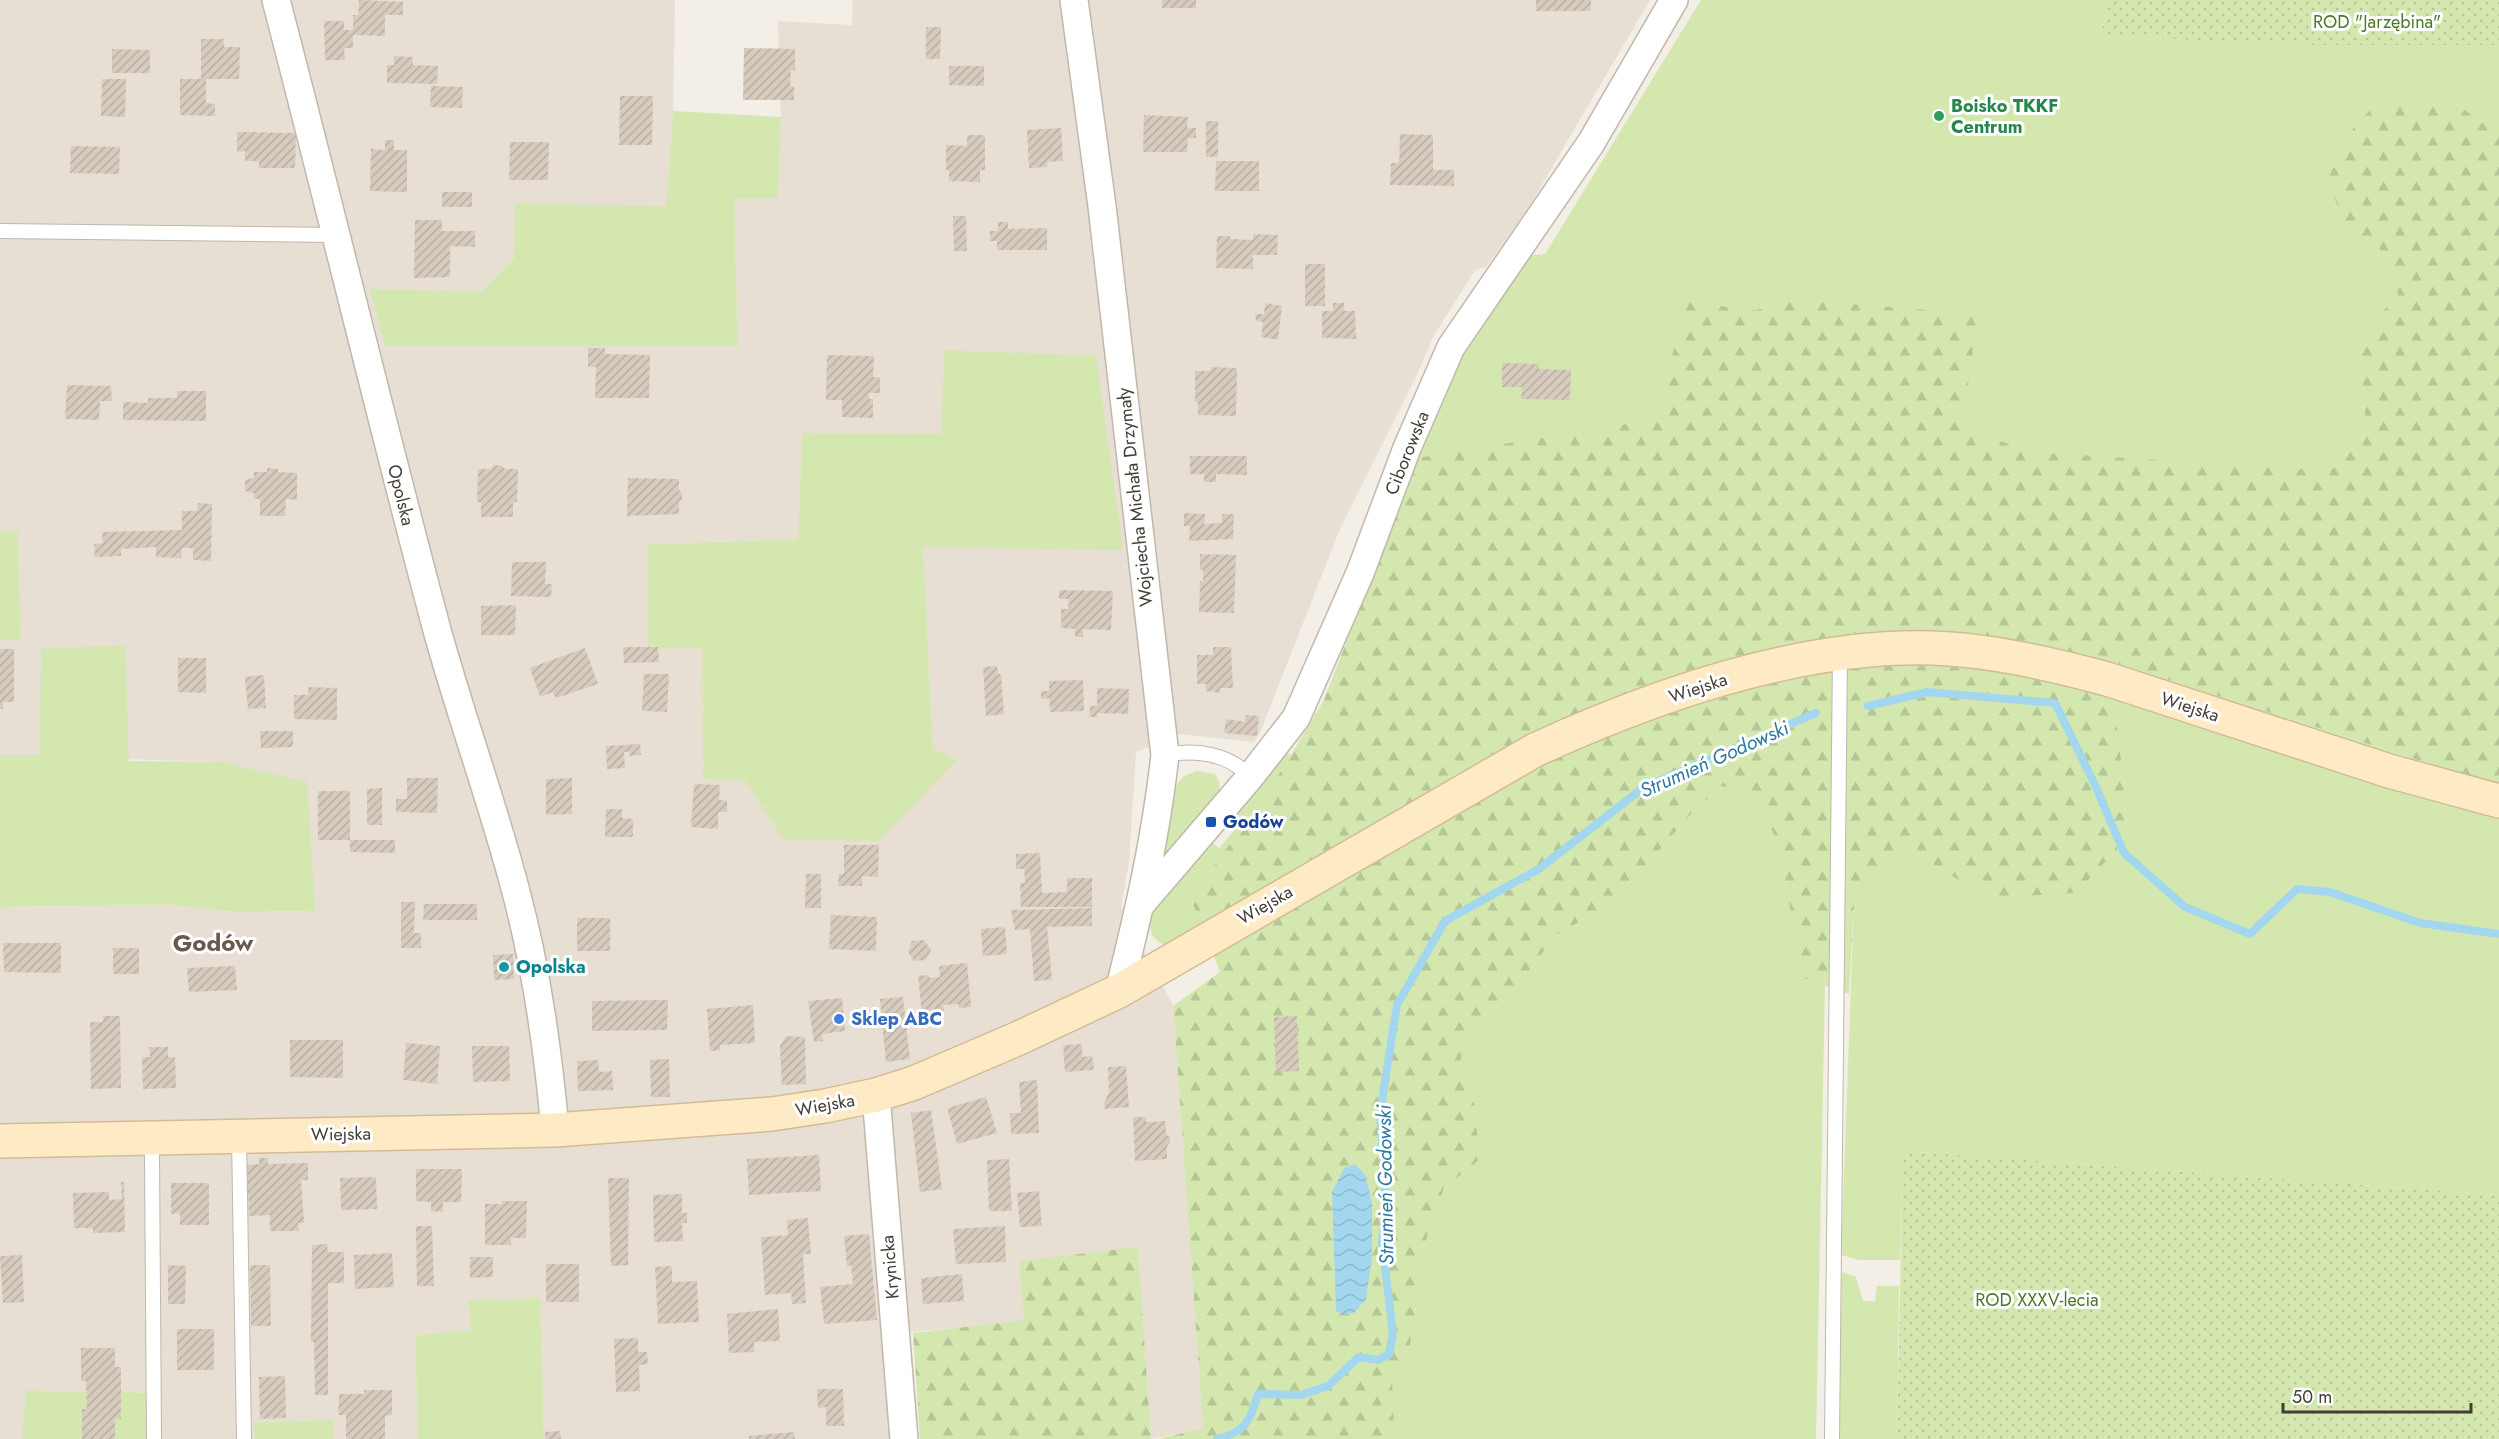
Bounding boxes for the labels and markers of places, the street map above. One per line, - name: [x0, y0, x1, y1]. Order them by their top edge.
- place label: Boisko TKKF Centrum: [1951, 93, 2058, 140]
- marker: Boisko TKKF Centrum: [1932, 109, 1946, 123]
- place label: Godów: [1223, 809, 1284, 835]
- marker: Godów: [1204, 815, 1218, 829]
- place label: Opolska: [516, 954, 586, 980]
- marker: Opolska: [497, 960, 511, 974]
- place label: Sklep ABC: [851, 1006, 942, 1032]
- marker: Sklep ABC: [832, 1012, 846, 1026]

